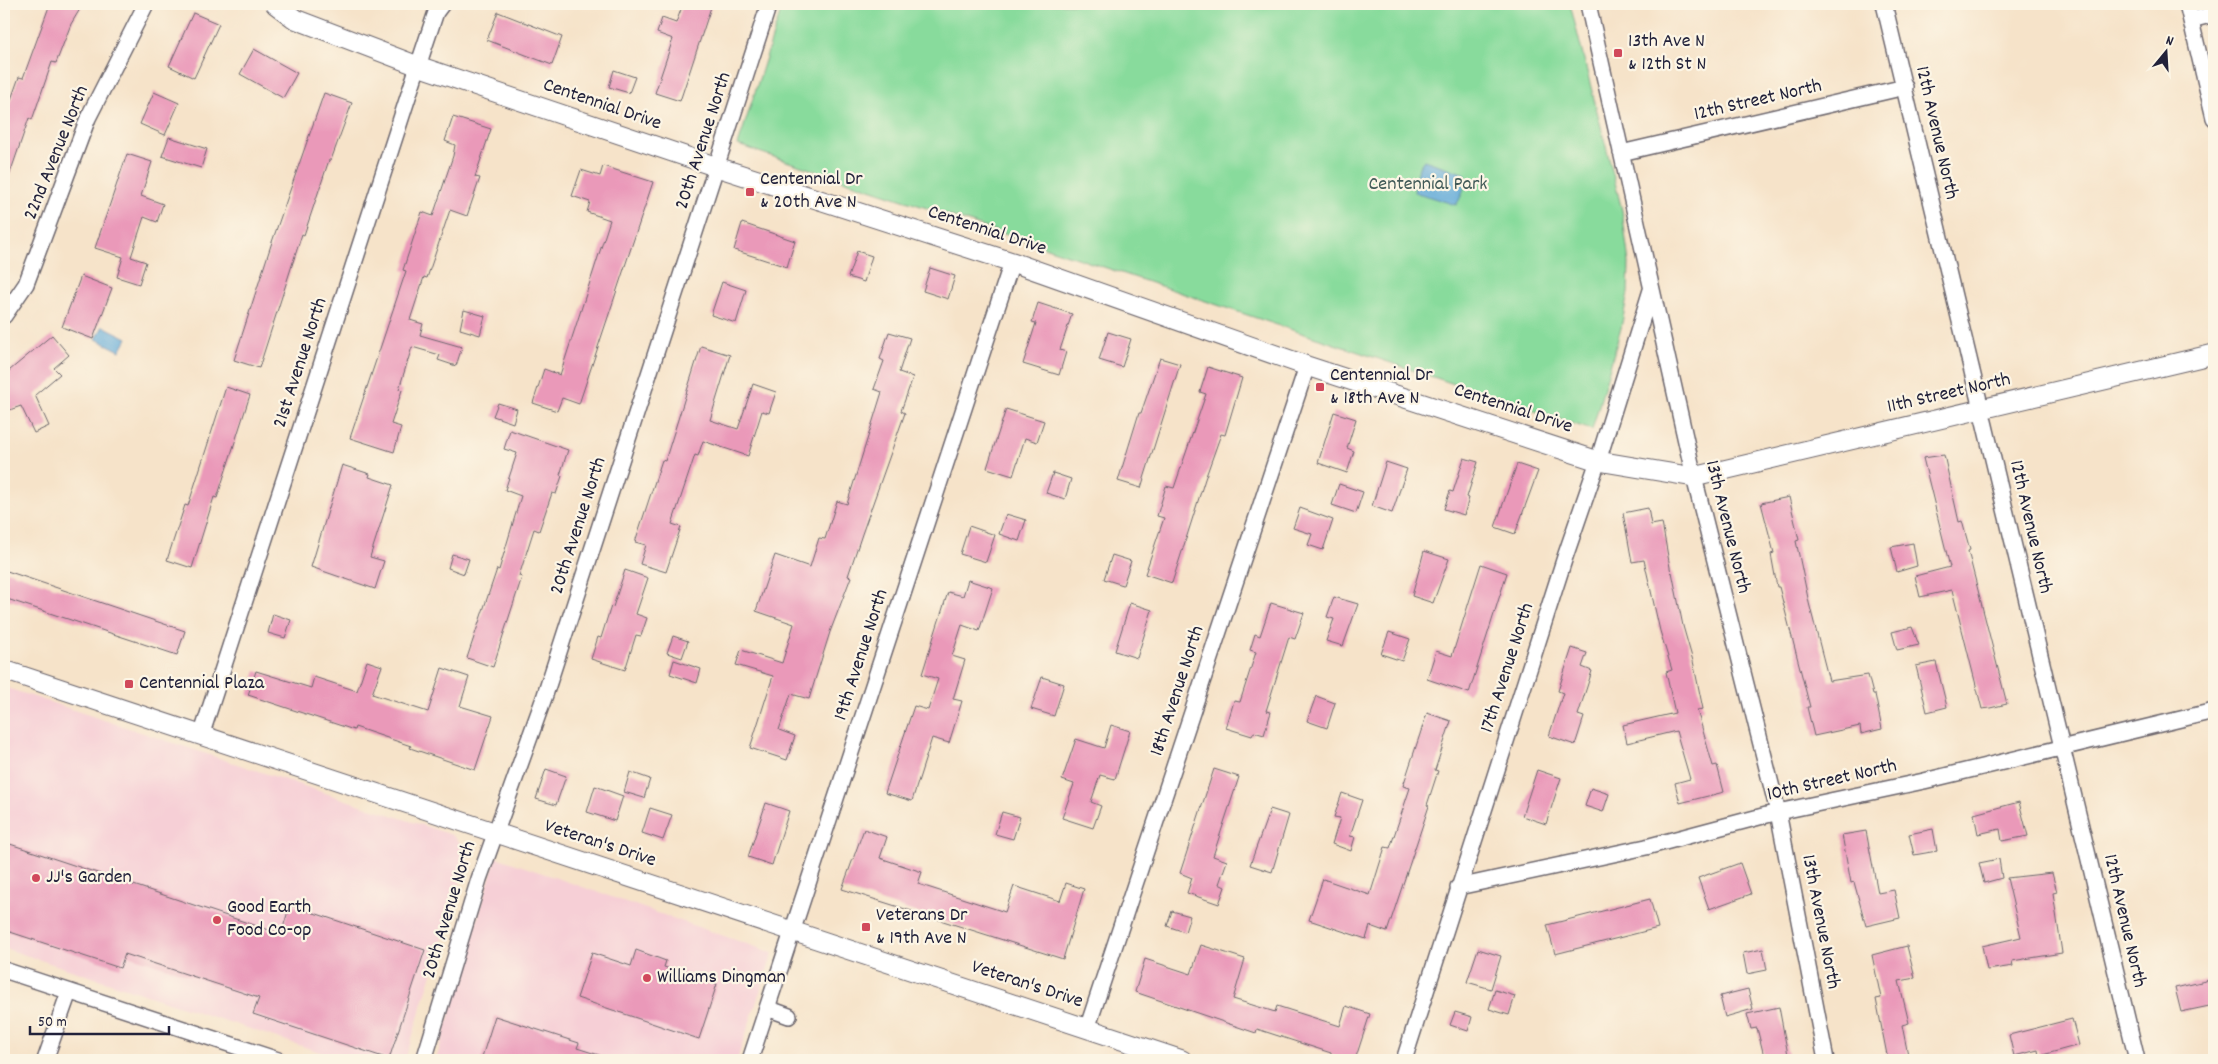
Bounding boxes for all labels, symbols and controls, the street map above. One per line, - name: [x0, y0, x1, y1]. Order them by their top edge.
- place label: 13th Ave N & 12th St N: [1628, 28, 1706, 79]
- north arrow: [2140, 28, 2190, 78]
- text: N: [2163, 31, 2176, 52]
- marker: 13th Ave N & 12th St N: [1612, 47, 1624, 59]
- street label: 12th Avenue North: [1907, 63, 1965, 203]
- street label: 20th Avenue North: [669, 69, 739, 213]
- street label: Centennial Drive: [539, 72, 665, 138]
- street label: 12th Street North: [1691, 73, 1825, 129]
- street label: 22nd Avenue North: [17, 82, 97, 224]
- place label: Centennial Dr & 20th Ave N: [760, 166, 863, 217]
- park label: Centennial Park: [1368, 171, 1488, 199]
- marker: Centennial Dr & 20th Ave N: [744, 186, 756, 198]
- street label: Centennial Drive: [924, 199, 1050, 263]
- street label: 21st Avenue North: [267, 294, 335, 432]
- place label: Centennial Dr & 18th Ave N: [1330, 362, 1433, 413]
- street label: 11th Street North: [1885, 366, 2013, 422]
- street label: Centennial Drive: [1450, 377, 1576, 441]
- marker: Centennial Dr & 18th Ave N: [1314, 381, 1326, 393]
- street label: 20th Avenue North: [544, 454, 614, 598]
- street label: 13th Avenue North: [1697, 457, 1757, 597]
- street label: 12th Avenue North: [2001, 457, 2059, 597]
- street label: 19th Avenue North: [828, 586, 896, 724]
- street label: 17th Avenue North: [1474, 599, 1542, 737]
- street label: 18th Avenue North: [1144, 622, 1212, 760]
- place label: Centennial Plaza: [139, 670, 265, 698]
- marker: Centennial Plaza: [123, 678, 135, 690]
- street label: 10th Street North: [1764, 752, 1900, 810]
- street label: Veteran's Drive: [540, 813, 660, 875]
- street label: 20th Avenue North: [416, 838, 484, 982]
- street label: 12th Avenue North: [2095, 851, 2153, 991]
- street label: 13th Avenue North: [1793, 852, 1847, 992]
- place label: JJ's Garden: [46, 864, 132, 892]
- marker: JJ's Garden: [30, 872, 42, 884]
- place label: Good Earth Food Co-op: [227, 894, 311, 945]
- place label: Veterans Dr & 19th Ave N: [876, 902, 968, 953]
- marker: Good Earth Food Co-op: [211, 914, 223, 926]
- marker: Veterans Dr & 19th Ave N: [860, 921, 872, 933]
- street label: Veteran's Drive: [967, 954, 1087, 1016]
- place label: Williams Dingman: [657, 964, 786, 992]
- marker: Williams Dingman: [641, 972, 653, 984]
- scale bar: [30, 1004, 169, 1036]
- text: 50 m: [38, 1012, 67, 1034]

